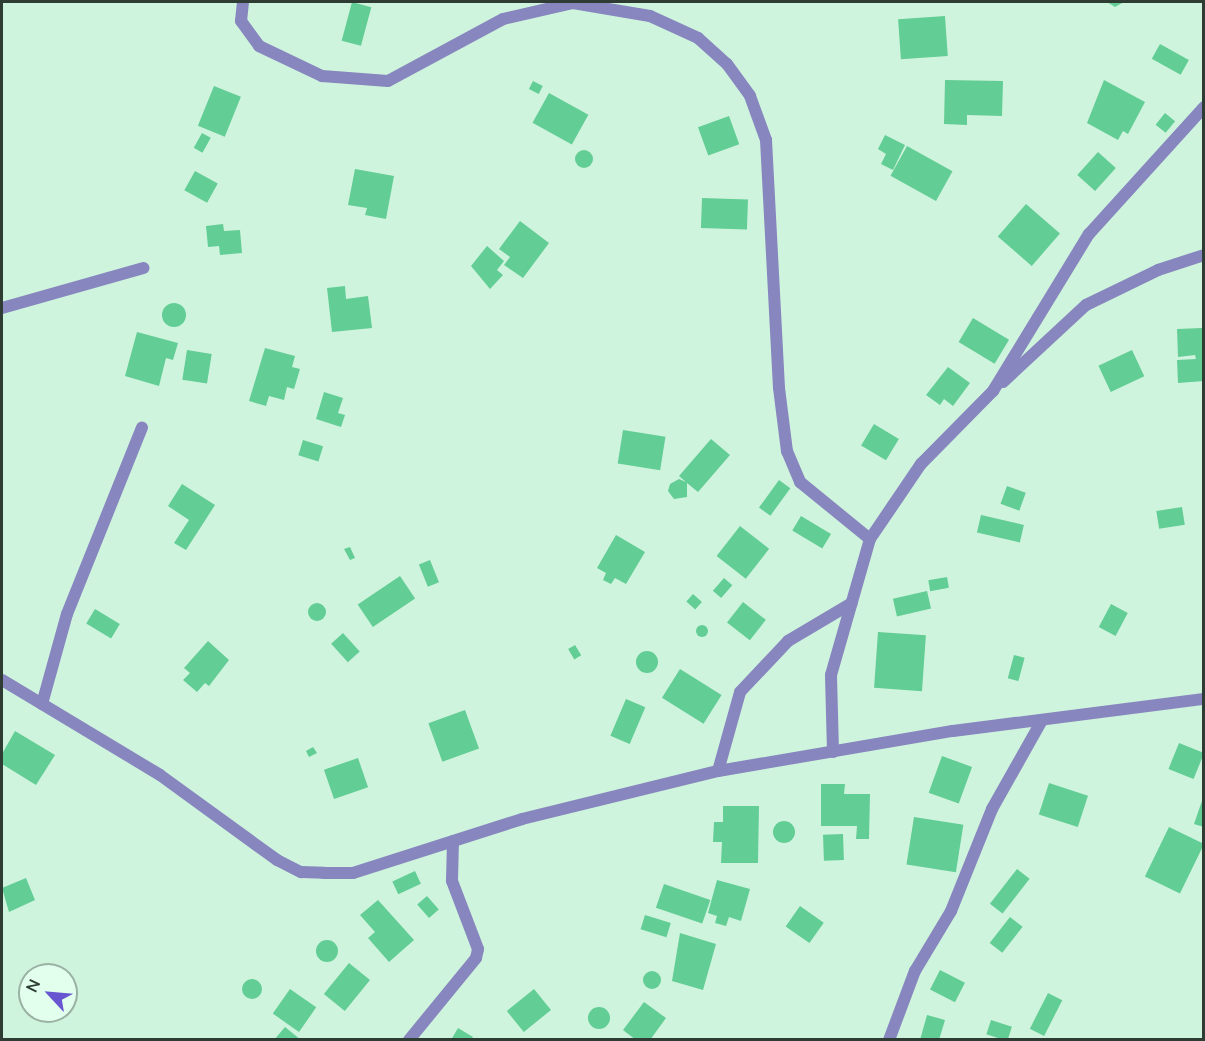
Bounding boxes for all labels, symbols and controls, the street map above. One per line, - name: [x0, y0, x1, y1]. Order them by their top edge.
- north arrow: [18, 963, 78, 1023]
- text: N: [21, 976, 46, 996]

